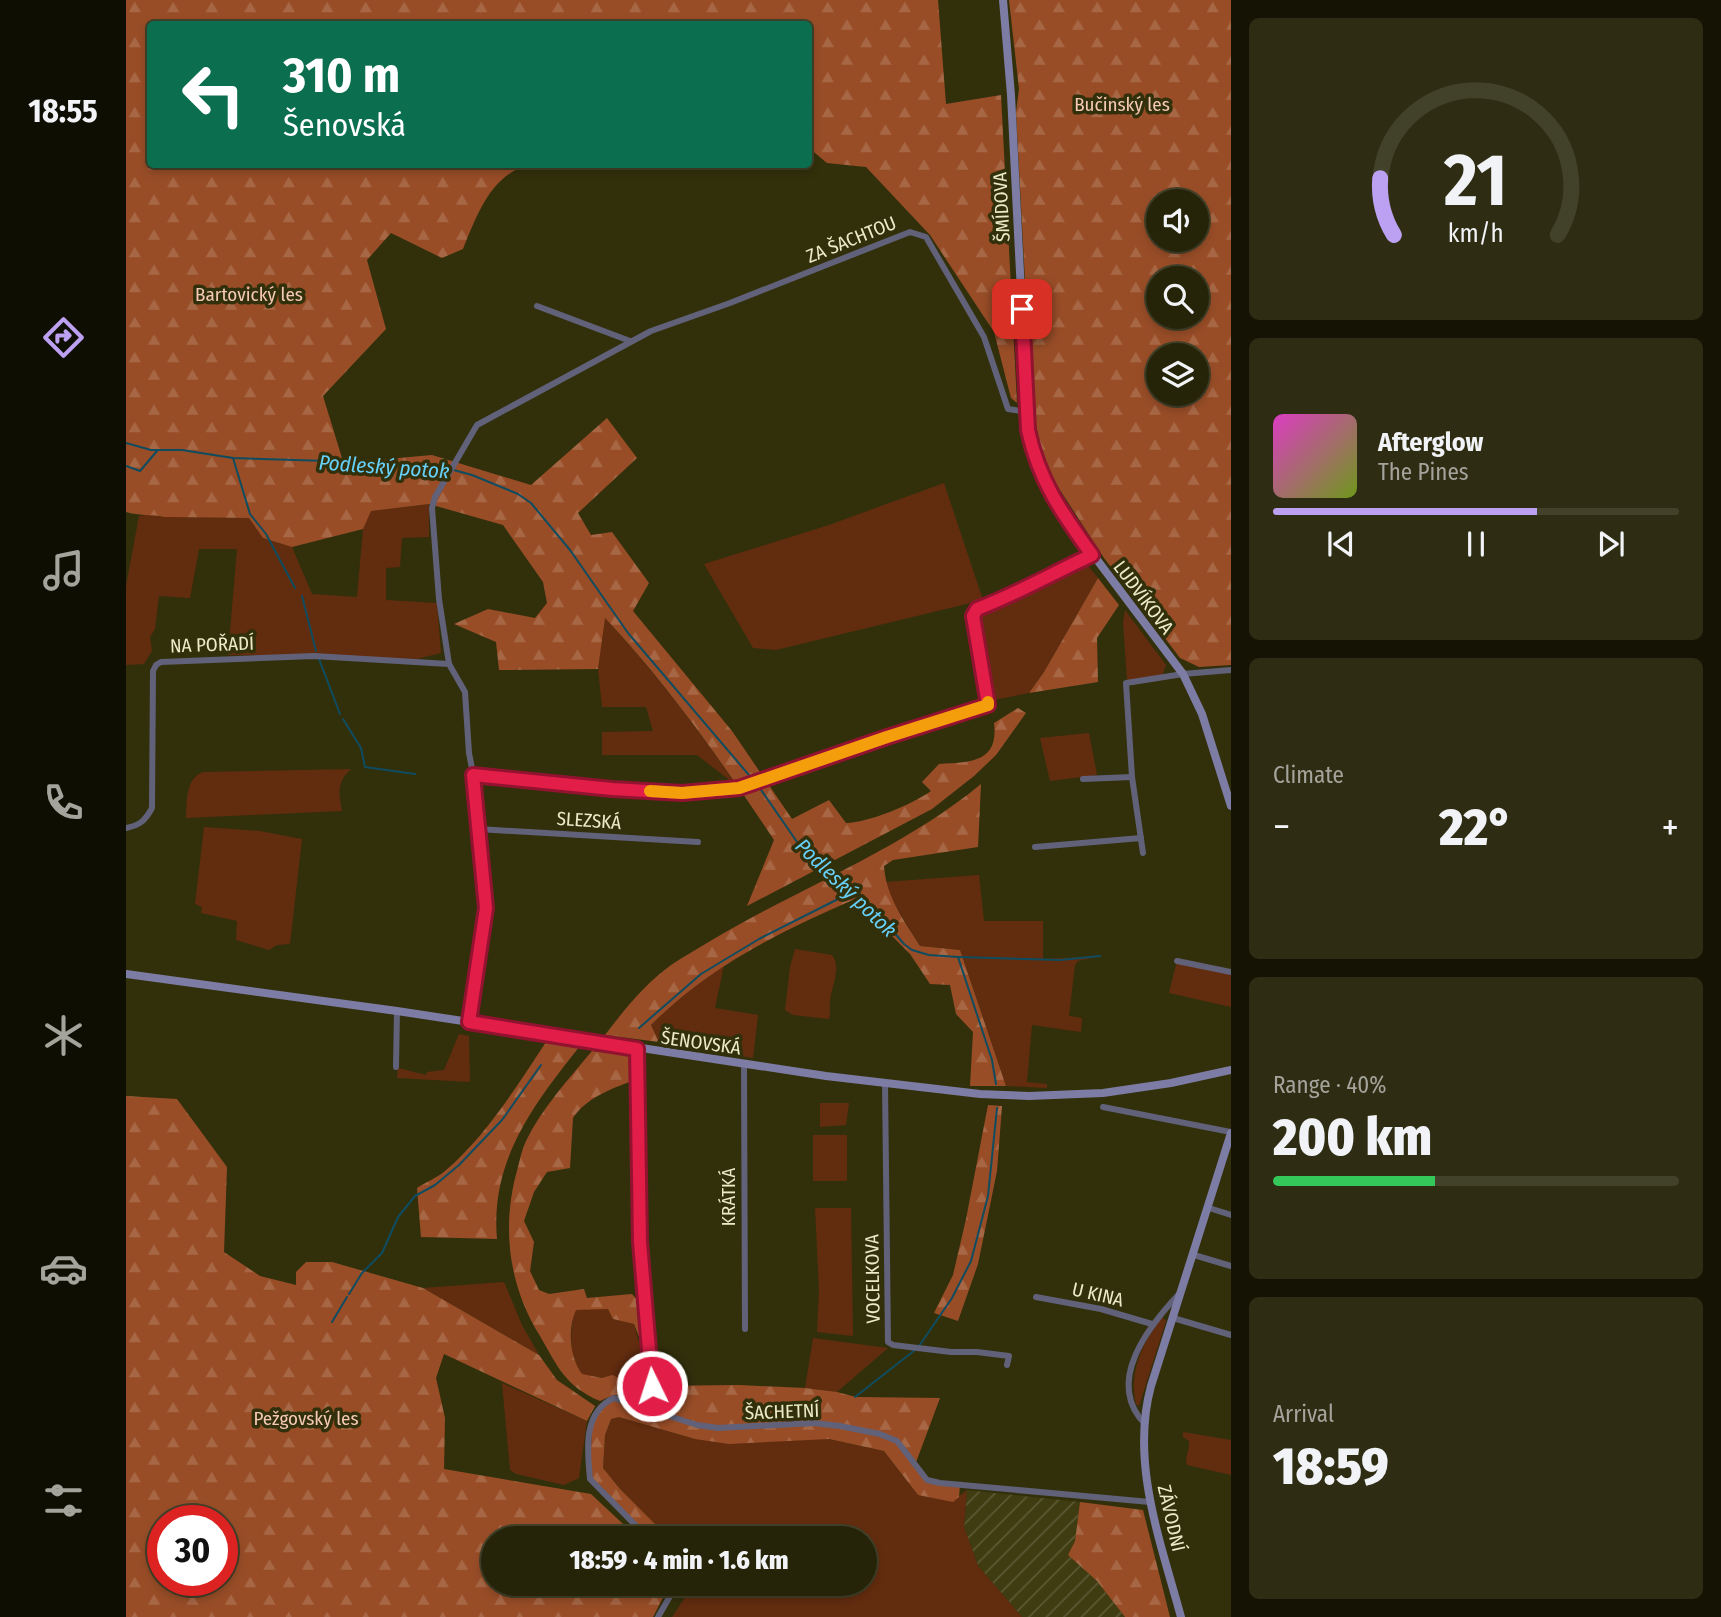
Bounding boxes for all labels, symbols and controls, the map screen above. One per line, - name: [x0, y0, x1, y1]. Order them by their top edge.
- text: 310 m: [283, 46, 400, 105]
- icon: left: [168, 49, 259, 140]
- text: 18:55: [28, 92, 98, 130]
- park label: Bučinský les: [1074, 93, 1170, 116]
- text: Šenovská: [283, 106, 406, 144]
- text: 21: [1443, 137, 1508, 224]
- street label: ŠMÍDOVA: [988, 171, 1015, 243]
- map controls: [1146, 189, 1209, 406]
- button: sound: [1146, 189, 1209, 252]
- street label: ZA ŠACHTOU: [803, 211, 900, 268]
- text: km/h: [1448, 219, 1504, 249]
- button: search: [1146, 266, 1209, 329]
- pin: [992, 279, 1052, 339]
- park label: Bartovický les: [195, 283, 303, 306]
- icon: arrive: [1003, 290, 1041, 328]
- icon: directions: [39, 313, 88, 362]
- button: layers: [1146, 343, 1209, 406]
- text: Afterglow: [1378, 427, 1483, 458]
- water label: Podleský potok: [318, 449, 450, 485]
- text: The Pines: [1378, 458, 1469, 486]
- icon: previous: [1322, 525, 1360, 563]
- icon: pause: [1457, 525, 1495, 563]
- icon: next: [1592, 525, 1630, 563]
- icon: music: [39, 546, 88, 595]
- street label: LUDVÍKOVA: [1109, 556, 1179, 638]
- street label: NA POŘADÍ: [170, 632, 255, 657]
- text: Climate: [1273, 761, 1344, 789]
- icon: phone: [39, 778, 88, 827]
- text: 22°: [1439, 796, 1513, 859]
- text: −: [1273, 804, 1290, 850]
- text: +: [1662, 804, 1679, 850]
- street label: SLEZSKÁ: [556, 807, 622, 834]
- water label: Podleský potok: [790, 833, 902, 943]
- icon: climate: [39, 1011, 88, 1060]
- street label: ŠENOVSKÁ: [659, 1026, 742, 1059]
- text: Range · 40%: [1273, 1071, 1387, 1099]
- text: 200 km: [1273, 1106, 1432, 1169]
- street label: KRÁTKÁ: [717, 1168, 740, 1226]
- street label: VOCELKOVA: [860, 1234, 885, 1324]
- icon: car: [39, 1244, 88, 1293]
- street label: U KINA: [1070, 1277, 1126, 1312]
- position arrow: [615, 1349, 689, 1423]
- street label: ŠACHETNÍ: [744, 1399, 820, 1424]
- text: Arrival: [1273, 1400, 1334, 1428]
- park label: Pežgovský les: [253, 1407, 359, 1430]
- text: 18:59: [1273, 1435, 1389, 1498]
- icon: filters: [39, 1476, 88, 1525]
- street label: ZÁVODNÍ: [1153, 1483, 1190, 1554]
- speed limit sign: 30: [147, 1505, 238, 1596]
- text: 18:59 · 4 min · 1.6 km: [570, 1545, 788, 1576]

